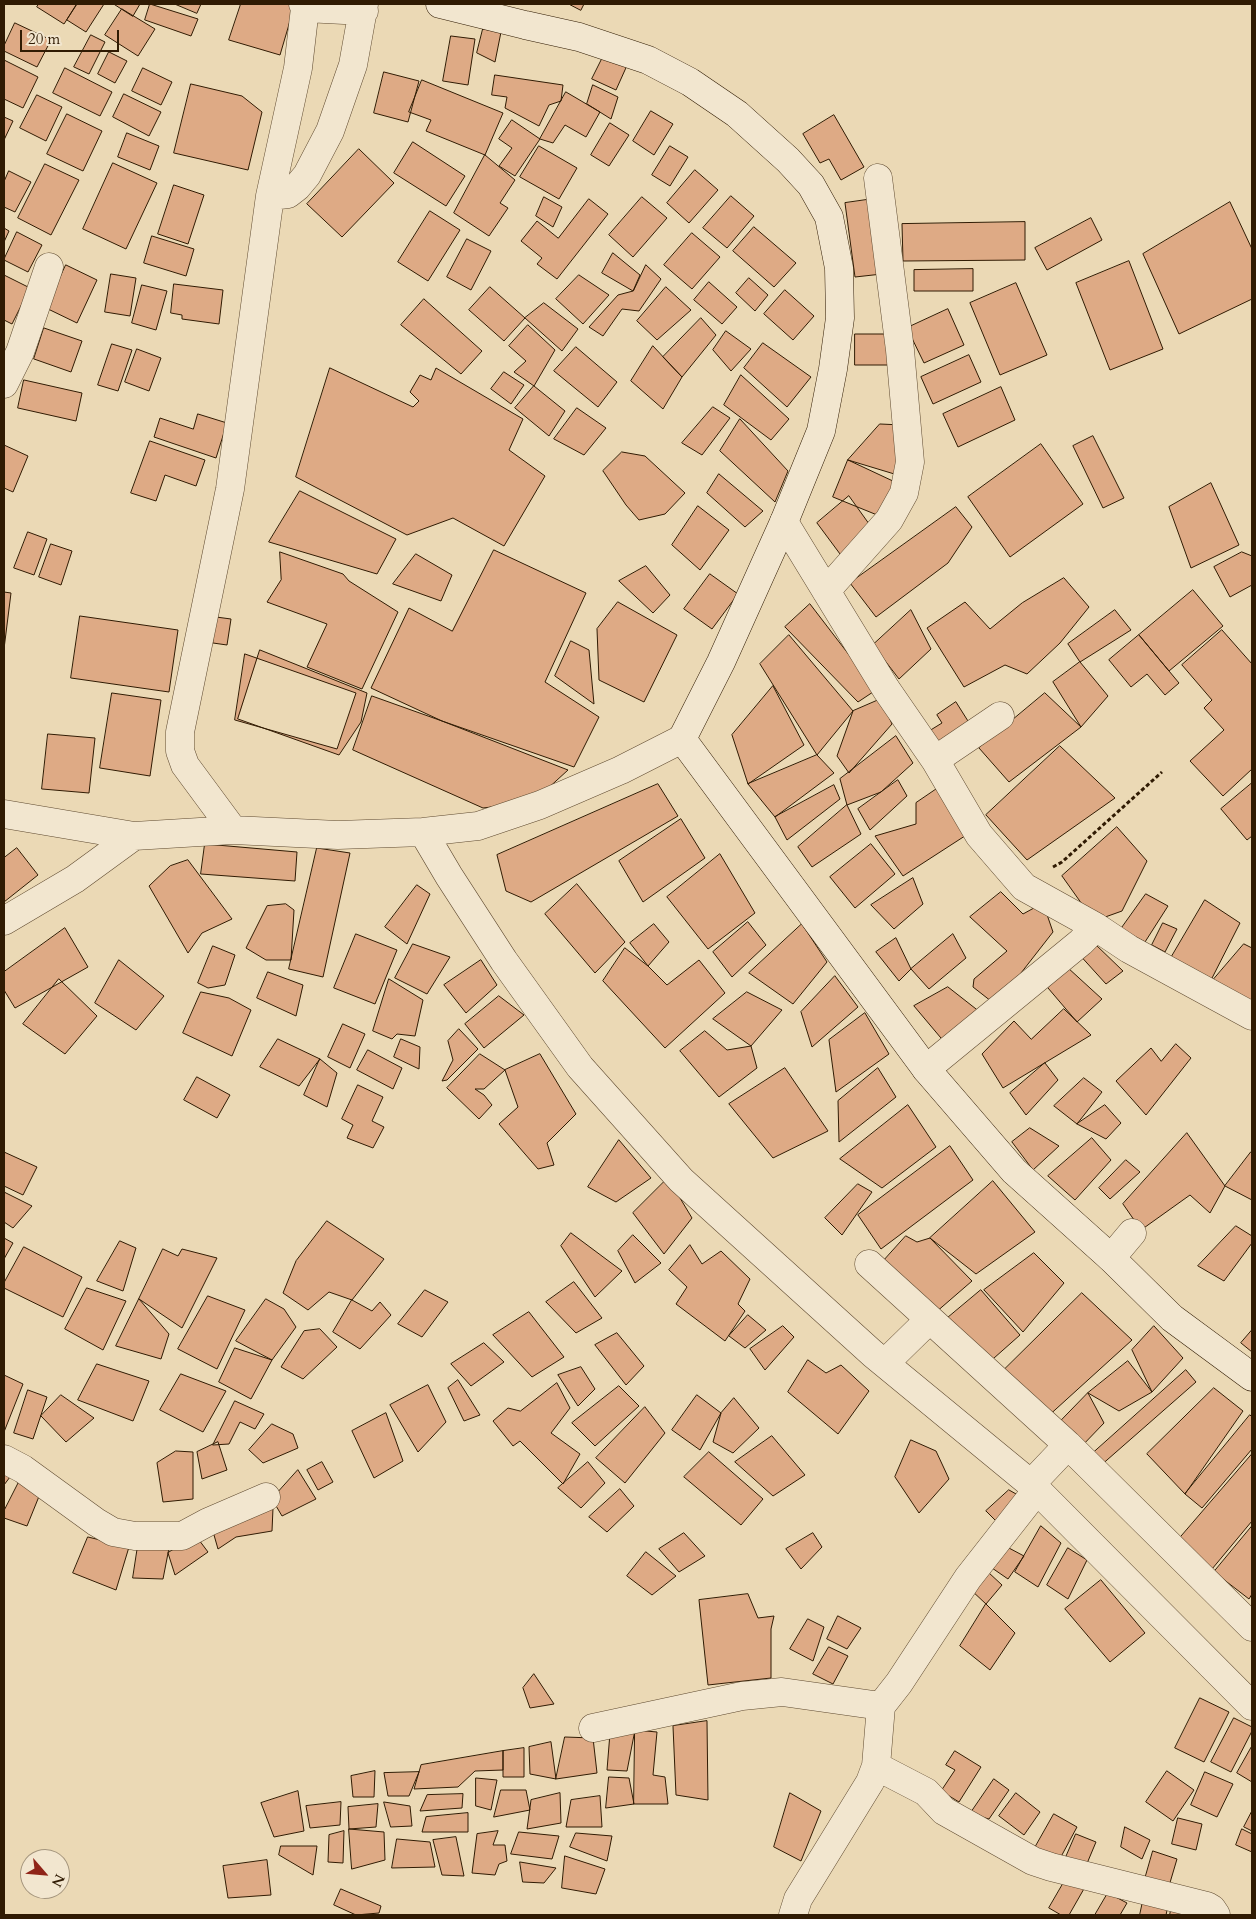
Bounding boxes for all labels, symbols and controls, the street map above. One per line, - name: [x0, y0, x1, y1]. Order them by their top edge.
- scale bar: [22, 20, 121, 52]
- text: 20 m: [28, 29, 60, 49]
- north arrow: [20, 1849, 70, 1899]
- text: N: [47, 1871, 69, 1890]

